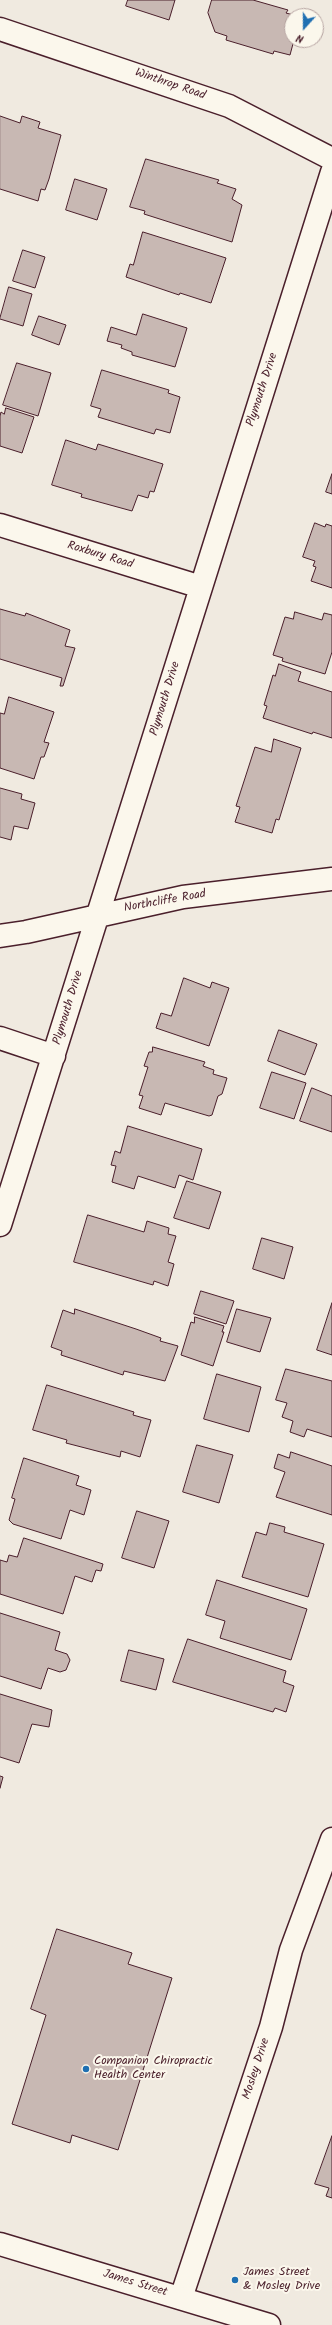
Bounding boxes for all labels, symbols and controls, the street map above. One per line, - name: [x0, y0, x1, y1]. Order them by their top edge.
- north arrow: [284, 8, 324, 48]
- text: N: [294, 29, 307, 48]
- street label: Winthrop Road: [133, 66, 207, 104]
- street label: Plymouth Drive: [244, 351, 282, 429]
- street label: Roxbury Road: [65, 539, 135, 573]
- street label: Plymouth Drive: [148, 660, 184, 738]
- street label: Northcliffe Road: [123, 888, 207, 916]
- street label: Plymouth Drive: [51, 969, 87, 1047]
- street label: Mosley Drive: [240, 2036, 274, 2102]
- place label: Companion Chiropractic Health Center: [94, 2055, 213, 2083]
- marker: Companion Chiropractic Health Center: [81, 2064, 91, 2074]
- place label: James Street & Mosley Drive: [243, 2266, 320, 2294]
- street label: James Street: [101, 2267, 169, 2301]
- marker: James Street & Mosley Drive: [230, 2275, 240, 2285]

